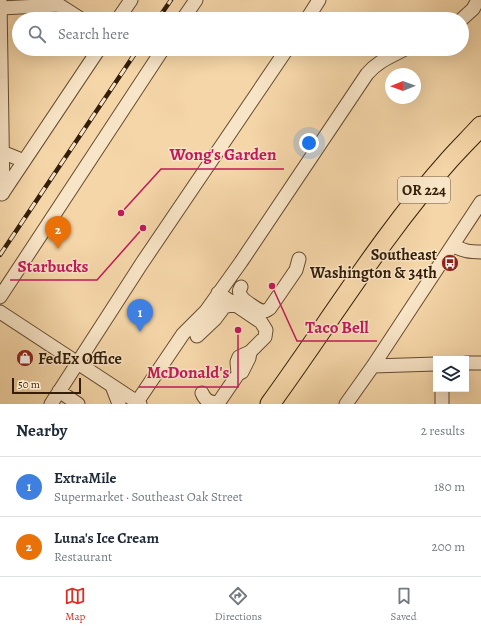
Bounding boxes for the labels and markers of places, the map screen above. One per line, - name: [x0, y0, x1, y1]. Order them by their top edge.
- callout: Wong's Garden: [161, 140, 284, 169]
- pin: 2: [45, 216, 71, 249]
- place label: Southeast Washington & 34th: [309, 244, 438, 284]
- callout: Starbucks: [10, 251, 97, 280]
- bus stop icon: Southeast Washington & 34th: [440, 253, 460, 273]
- pin: 1: [127, 299, 153, 332]
- callout: Taco Bell: [297, 312, 377, 341]
- shop icon: FedEx Office: [15, 348, 35, 368]
- place label: FedEx Office: [38, 348, 122, 370]
- callout: McDonald's: [139, 358, 238, 387]

